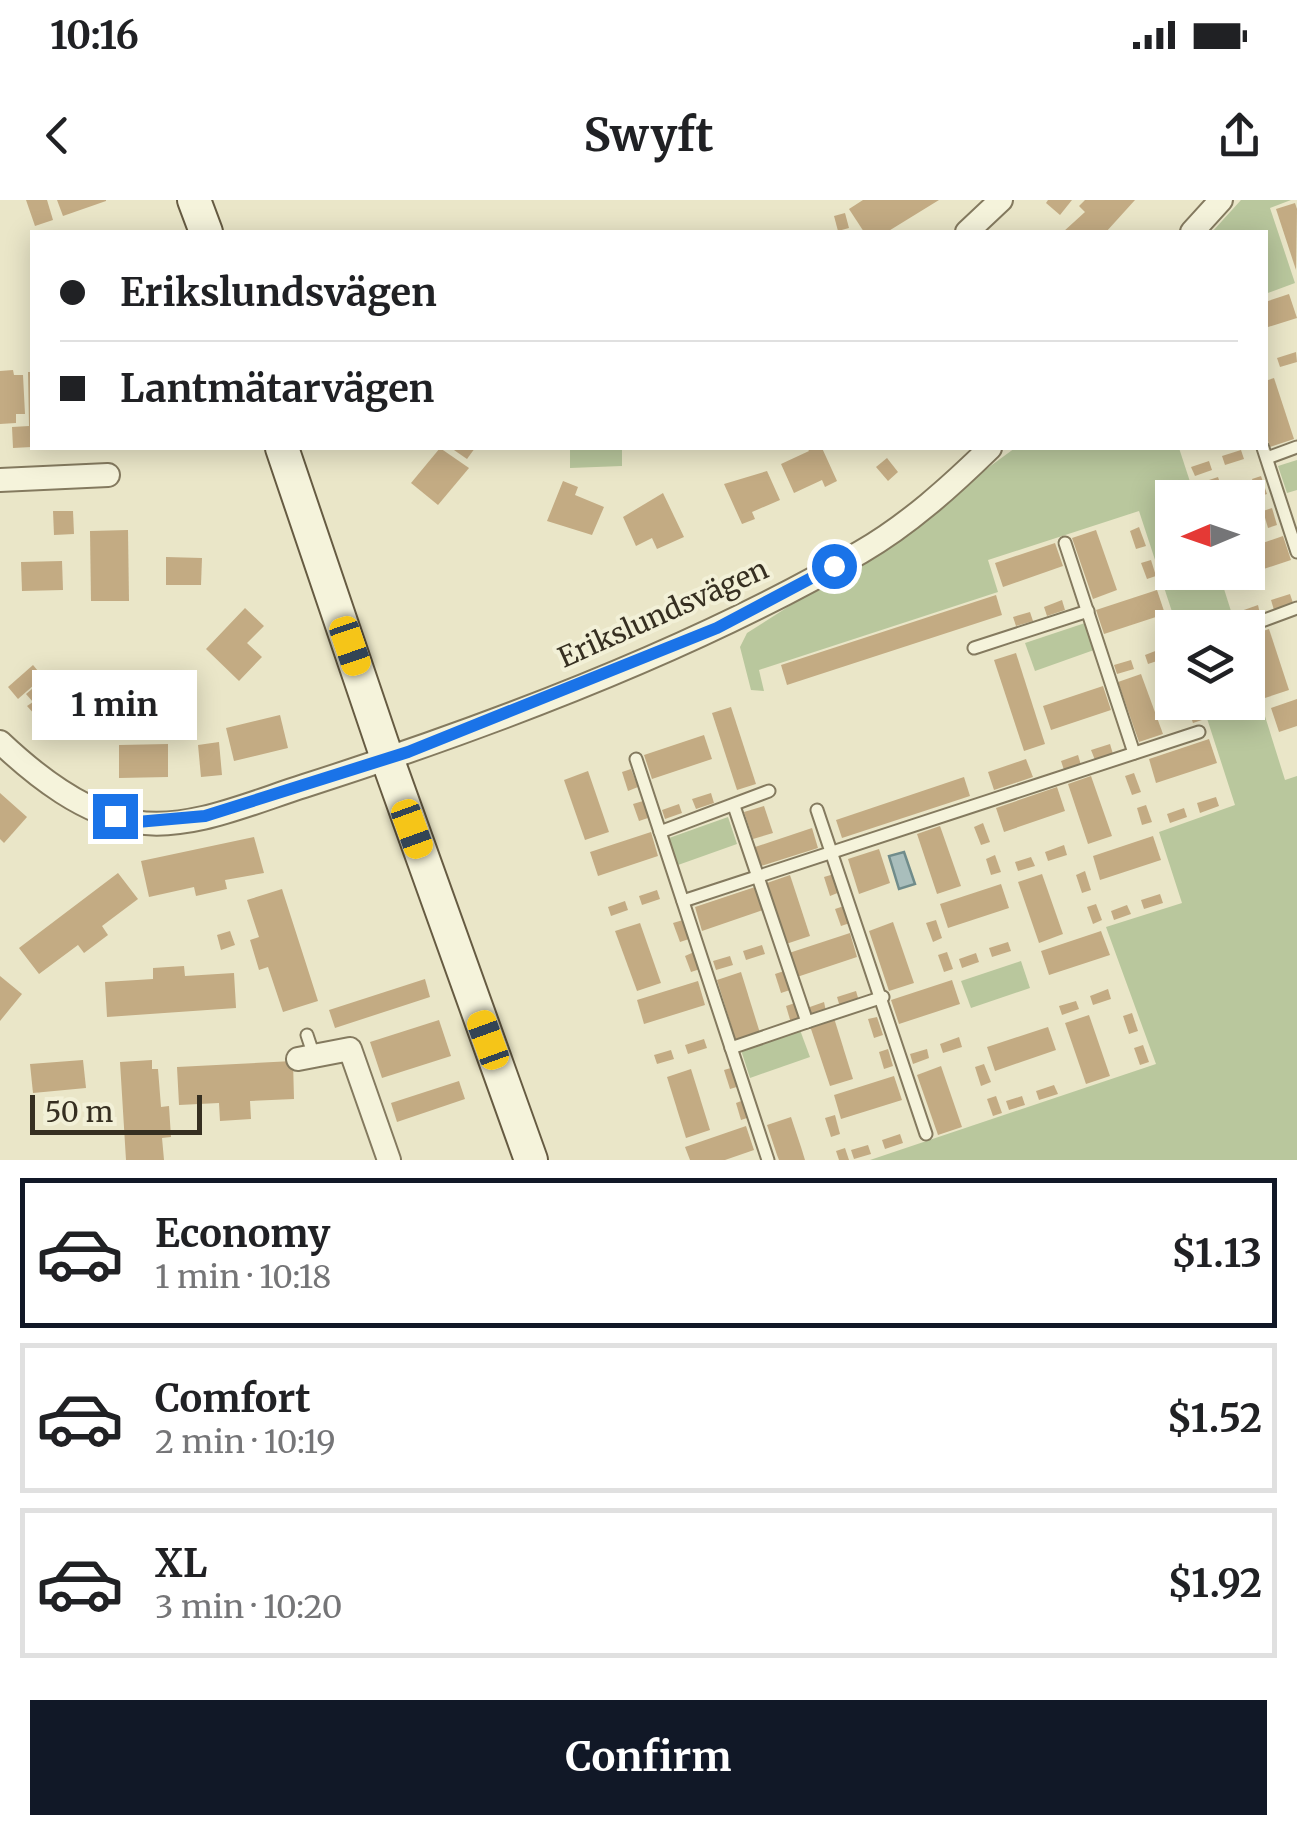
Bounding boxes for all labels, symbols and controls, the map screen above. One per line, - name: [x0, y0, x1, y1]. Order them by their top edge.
- text: 10:16: [50, 12, 139, 59]
- text: Swyft: [583, 107, 714, 163]
- icon: back: [30, 108, 85, 163]
- icon: share: [1212, 108, 1267, 163]
- text: Erikslundsvägen: [120, 269, 437, 316]
- text: Lantmätarvägen: [120, 365, 434, 412]
- north arrow: [1155, 480, 1265, 590]
- map controls: [1155, 480, 1265, 720]
- route start: [812, 544, 857, 589]
- street label: Erikslundsvägen: [552, 551, 774, 675]
- button: layers: [1155, 610, 1265, 720]
- car: [326, 613, 374, 679]
- callout: 1 min: [32, 671, 198, 741]
- text: 1 min: [71, 685, 158, 725]
- route end: [93, 794, 138, 839]
- car: [388, 796, 436, 862]
- car: [464, 1007, 512, 1073]
- scale bar: [30, 1090, 202, 1134]
- text: 50 m: [45, 1094, 113, 1130]
- icon: car: [35, 1208, 125, 1298]
- text: Economy: [155, 1210, 330, 1257]
- text: $1.13: [1171, 1230, 1262, 1277]
- text: 1 min · 10:18: [155, 1257, 331, 1297]
- icon: car: [35, 1373, 125, 1463]
- text: Comfort: [155, 1375, 311, 1422]
- text: $1.52: [1167, 1395, 1262, 1442]
- text: 2 min · 10:19: [155, 1422, 336, 1462]
- icon: car: [35, 1538, 125, 1628]
- text: XL: [155, 1540, 207, 1587]
- text: $1.92: [1167, 1560, 1262, 1607]
- text: 3 min · 10:20: [155, 1587, 342, 1627]
- button: Confirm: [30, 1700, 1267, 1815]

